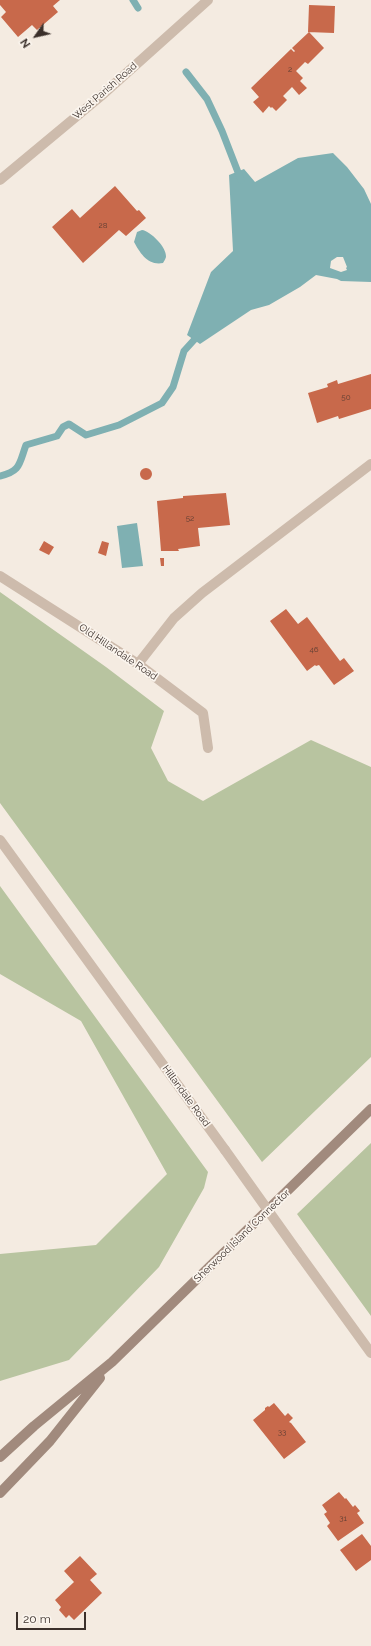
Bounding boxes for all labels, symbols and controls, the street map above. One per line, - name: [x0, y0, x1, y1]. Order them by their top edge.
- north arrow: [16, 16, 56, 56]
- text: N: [18, 36, 33, 50]
- street label: West Parish Road: [71, 60, 139, 122]
- house number: 2: [288, 65, 292, 75]
- house number: 28: [99, 221, 107, 231]
- house number: 50: [341, 393, 351, 403]
- house number: 52: [186, 514, 194, 524]
- street label: Old Hillandale Road: [76, 621, 160, 683]
- house number: 46: [309, 645, 319, 655]
- street label: Hillandale Road: [160, 1063, 212, 1129]
- street label: Sherwood Island Connector: [192, 1187, 292, 1285]
- house number: 33: [278, 1428, 286, 1438]
- house number: 31: [339, 1514, 347, 1524]
- scale bar: [18, 1604, 88, 1630]
- text: 20 m: [23, 1612, 51, 1626]

